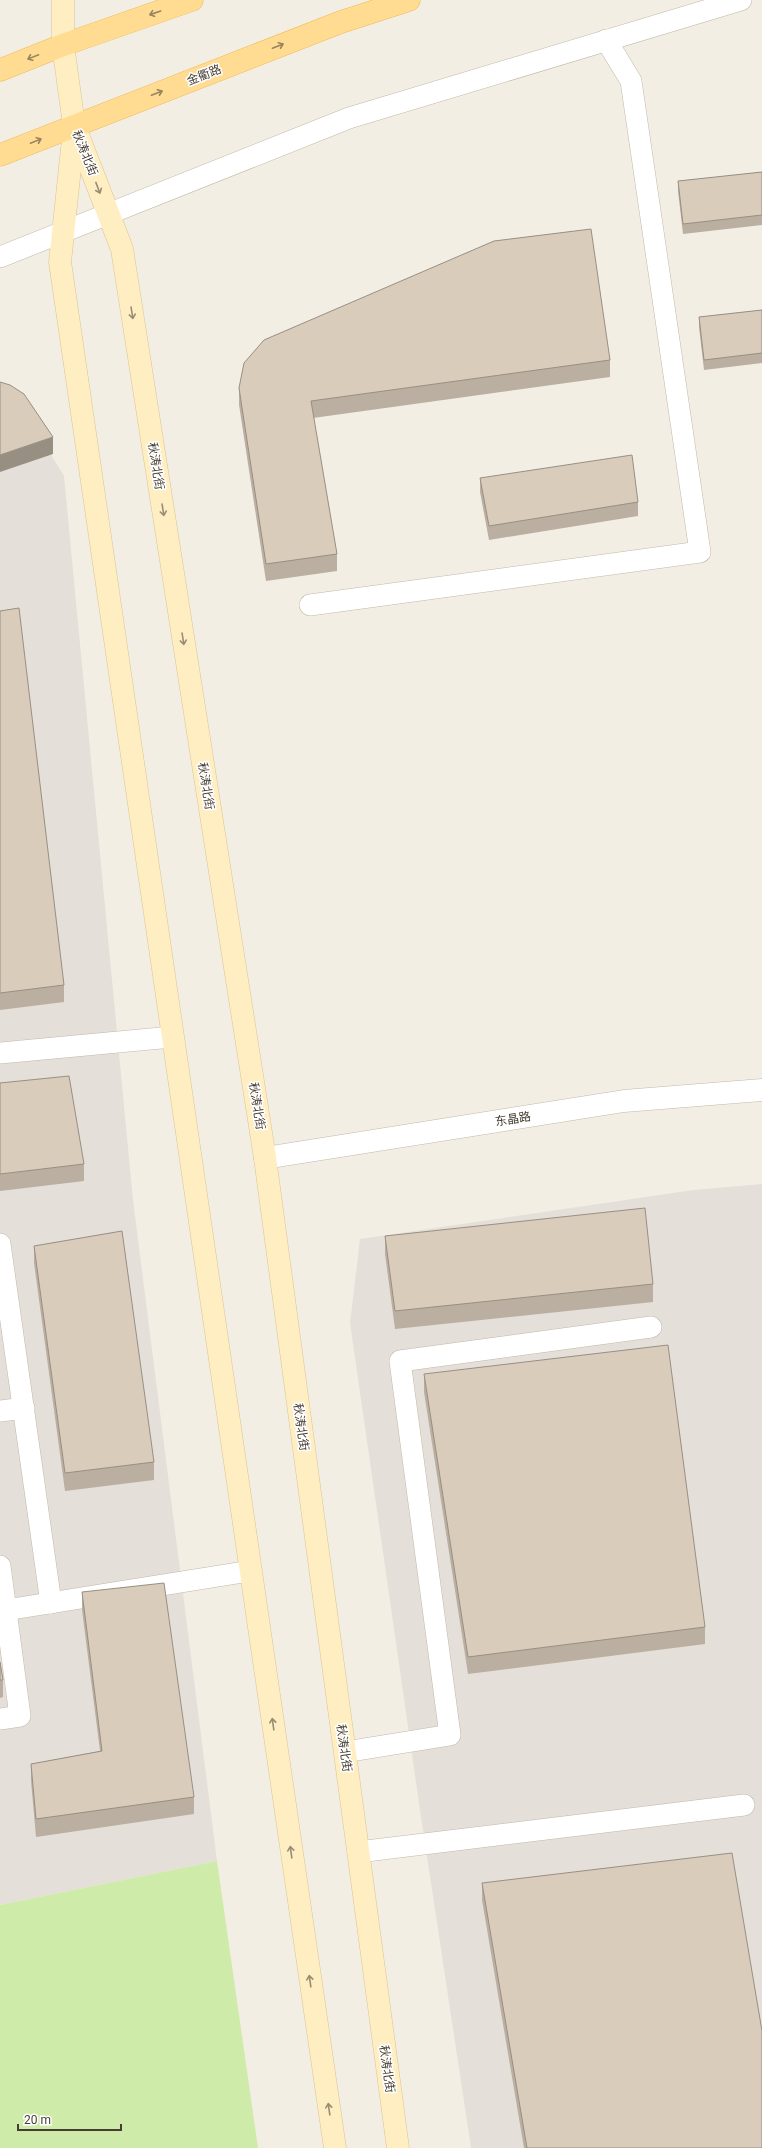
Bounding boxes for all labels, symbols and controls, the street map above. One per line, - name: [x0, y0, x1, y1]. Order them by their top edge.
- one-way arrow: [150, 9, 162, 17]
- one-way arrow: [272, 42, 284, 50]
- one-way arrow: [28, 53, 40, 61]
- street label: 金衢路: [185, 62, 223, 88]
- one-way arrow: [151, 89, 163, 97]
- street label: 秋涛北街: [70, 128, 100, 178]
- one-way arrow: [30, 136, 42, 144]
- one-way arrow: [95, 181, 103, 193]
- one-way arrow: [128, 306, 136, 319]
- street label: 秋涛北街: [145, 441, 167, 491]
- one-way arrow: [159, 503, 167, 516]
- one-way arrow: [179, 632, 187, 645]
- street label: 秋涛北街: [195, 761, 217, 811]
- street label: 秋涛北街: [246, 1081, 268, 1131]
- street label: 东晶路: [494, 1109, 532, 1129]
- street label: 秋涛北街: [291, 1402, 311, 1452]
- one-way arrow: [269, 1717, 277, 1730]
- street label: 秋涛北街: [334, 1723, 354, 1773]
- one-way arrow: [287, 1846, 295, 1859]
- one-way arrow: [306, 1975, 314, 1988]
- street label: 秋涛北街: [377, 2044, 397, 2094]
- one-way arrow: [325, 2103, 333, 2116]
- scale bar: [18, 2106, 121, 2132]
- text: 20 m: [24, 2113, 51, 2127]

